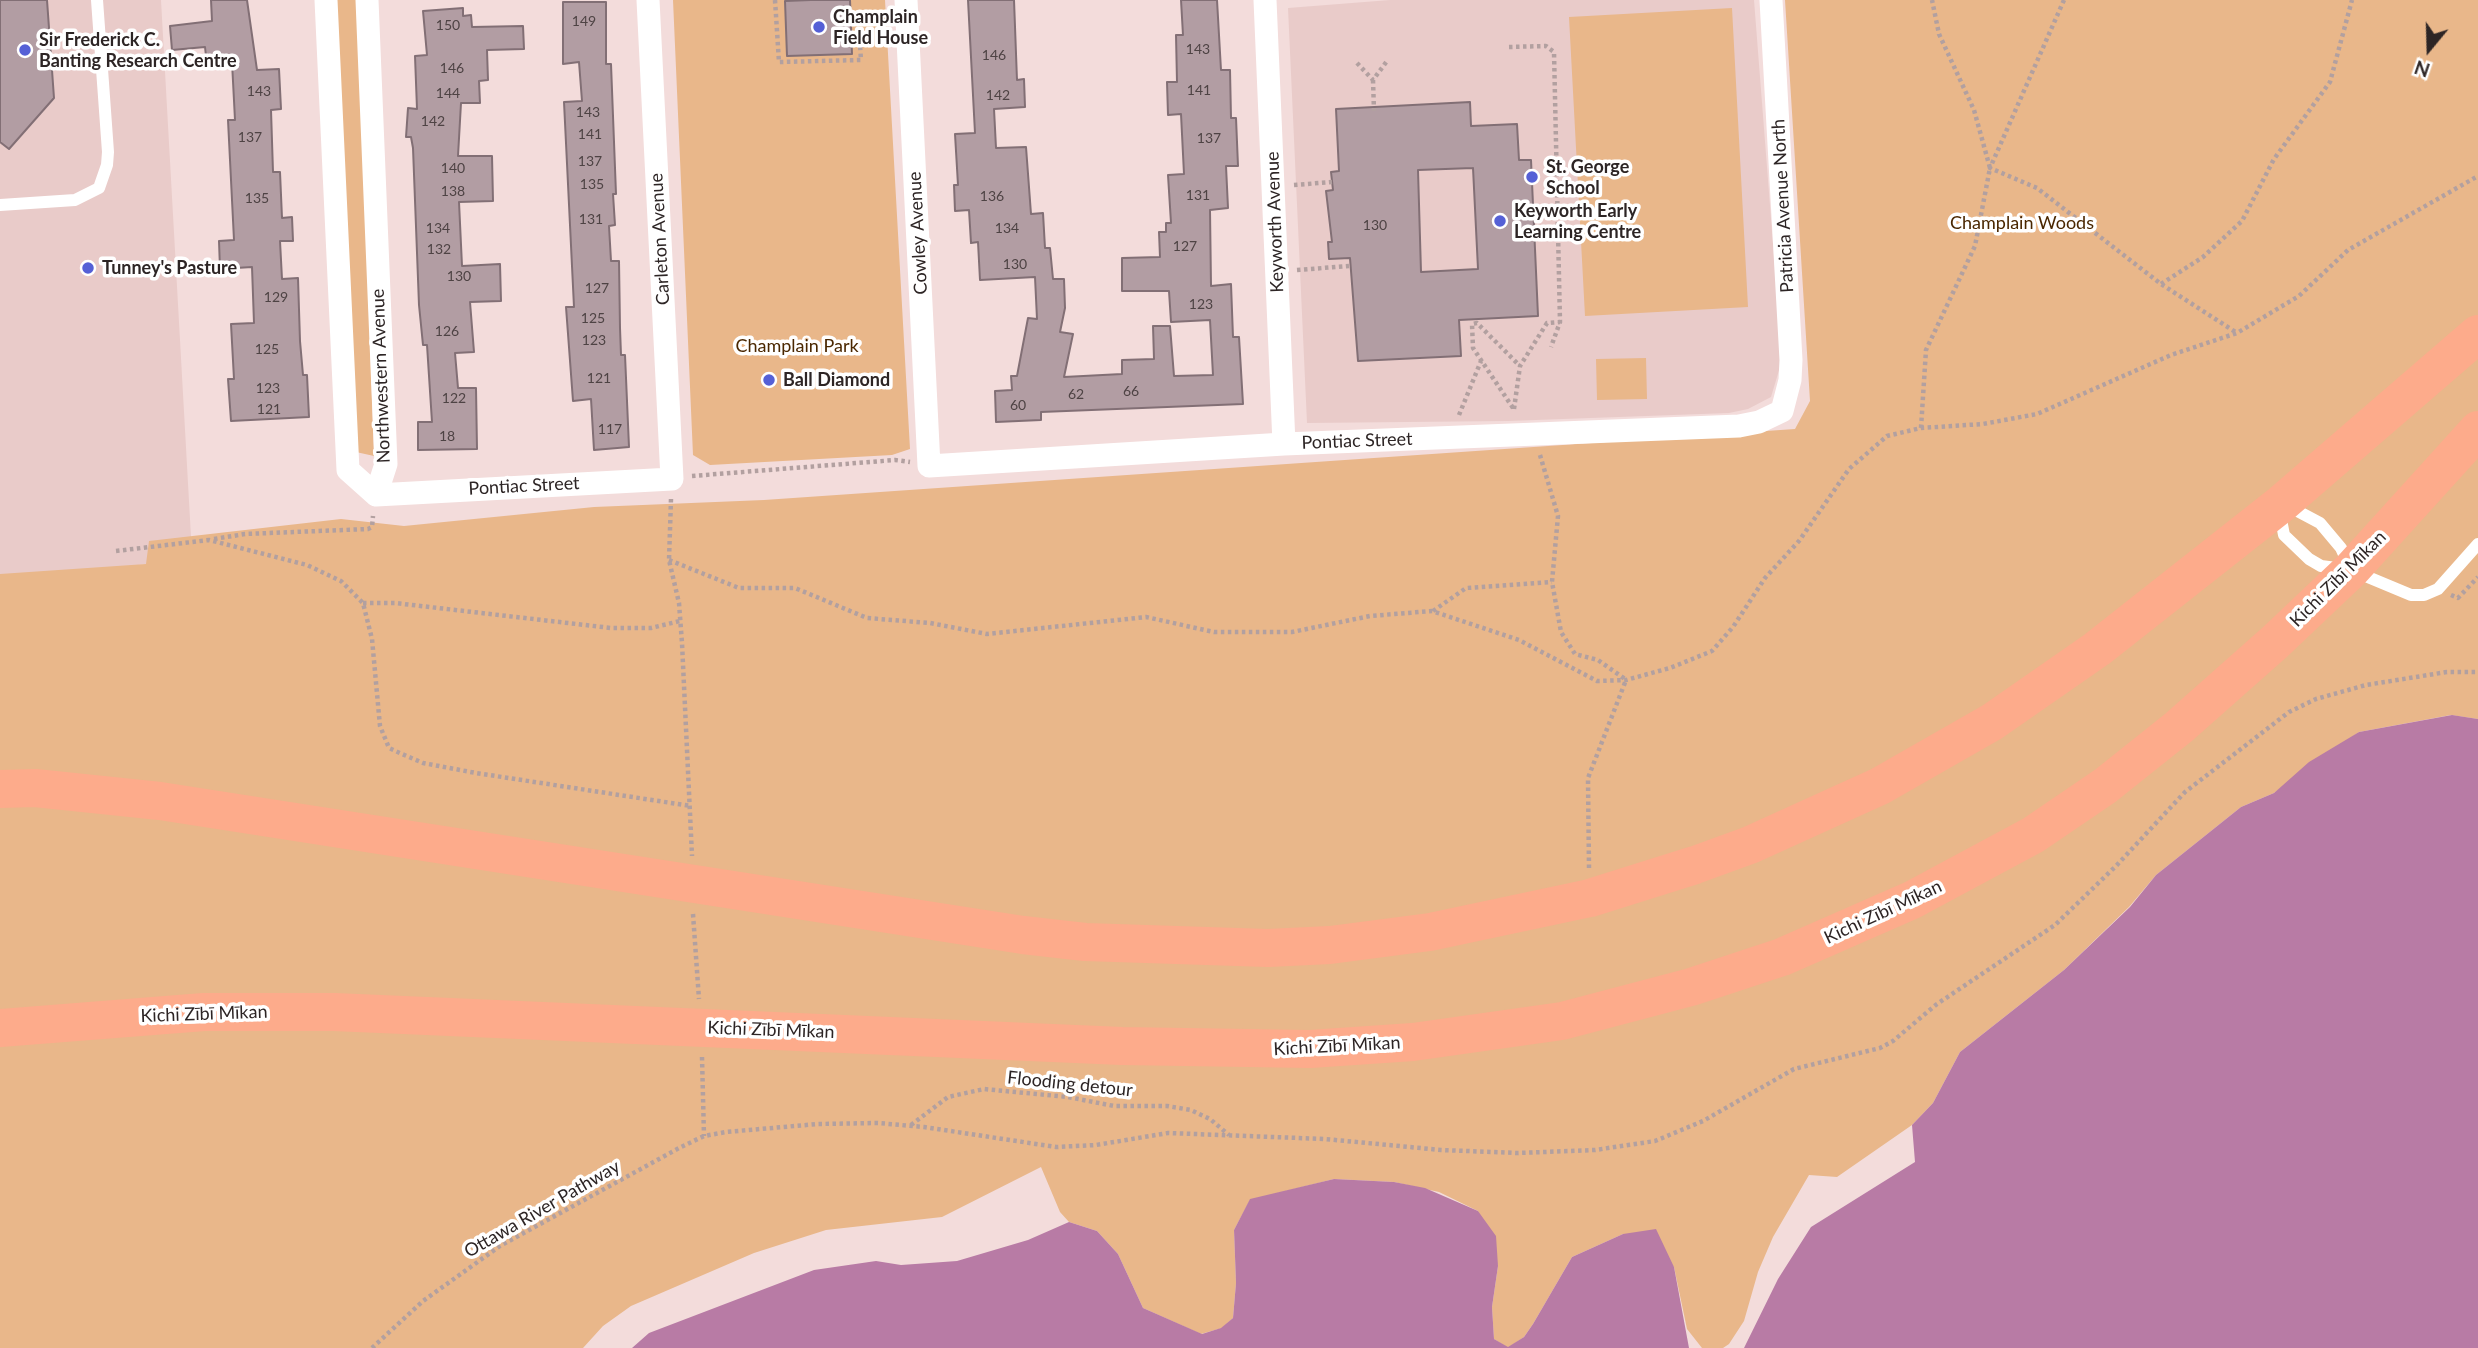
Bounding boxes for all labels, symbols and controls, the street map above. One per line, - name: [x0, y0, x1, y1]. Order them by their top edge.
- place label: Champlain Field House: [833, 6, 928, 48]
- house number: 149: [572, 13, 596, 29]
- north arrow: [2394, 14, 2464, 84]
- house number: 150: [436, 17, 460, 33]
- marker: Champlain Field House: [811, 19, 827, 35]
- place label: Sir Frederick C. Banting Research Centre: [39, 29, 236, 72]
- house number: 143: [1186, 41, 1210, 57]
- marker: Sir Frederick C. Banting Research Centre: [17, 42, 33, 58]
- house number: 146: [982, 47, 1006, 63]
- text: N: [2411, 56, 2433, 83]
- house number: 146: [440, 60, 464, 76]
- house number: 141: [1187, 82, 1211, 98]
- house number: 143: [247, 83, 271, 99]
- house number: 144: [436, 85, 460, 101]
- house number: 142: [986, 87, 1010, 103]
- house number: 143: [576, 104, 600, 120]
- house number: 142: [421, 113, 445, 129]
- street label: Patricia Avenue North: [1768, 119, 1798, 293]
- house number: 141: [578, 126, 602, 142]
- house number: 137: [238, 129, 262, 145]
- house number: 137: [1197, 130, 1221, 146]
- street label: Keyworth Avenue: [1262, 151, 1288, 293]
- house number: 137: [578, 153, 602, 169]
- place label: St. George School: [1546, 156, 1629, 198]
- house number: 140: [441, 160, 465, 176]
- marker: St. George School: [1524, 169, 1540, 185]
- street label: Cowley Avenue: [904, 171, 932, 295]
- street label: Carleton Avenue: [646, 172, 674, 306]
- house number: 135: [580, 176, 604, 192]
- house number: 138: [441, 183, 465, 199]
- house number: 131: [1186, 187, 1210, 203]
- house number: 136: [980, 188, 1004, 204]
- house number: 135: [245, 190, 269, 206]
- place label: Keyworth Early Learning Centre: [1514, 200, 1641, 242]
- house number: 131: [579, 211, 603, 227]
- park label: Champlain Woods: [1950, 212, 2094, 234]
- marker: Keyworth Early Learning Centre: [1492, 213, 1508, 229]
- house number: 130: [1363, 217, 1387, 233]
- house number: 134: [426, 220, 450, 236]
- house number: 134: [995, 220, 1019, 236]
- house number: 127: [1173, 238, 1197, 254]
- house number: 132: [427, 241, 451, 257]
- house number: 130: [1003, 256, 1027, 272]
- place label: Tunney's Pasture: [102, 257, 237, 279]
- marker: Tunney's Pasture: [80, 260, 96, 276]
- house number: 130: [447, 268, 471, 284]
- house number: 127: [585, 280, 609, 296]
- street label: Northwestern Avenue: [367, 288, 395, 464]
- house number: 129: [264, 289, 288, 305]
- house number: 123: [1189, 296, 1213, 312]
- house number: 125: [581, 310, 605, 326]
- house number: 126: [435, 323, 459, 339]
- house number: 123: [582, 332, 606, 348]
- park label: Champlain Park: [735, 335, 859, 357]
- house number: 125: [255, 341, 279, 357]
- place label: Ball Diamond: [783, 369, 890, 391]
- house number: 121: [587, 370, 611, 386]
- marker: Ball Diamond: [761, 372, 777, 388]
- house number: 123: [256, 380, 280, 396]
- house number: 66: [1123, 383, 1139, 399]
- house number: 62: [1068, 386, 1084, 402]
- house number: 122: [442, 390, 466, 406]
- house number: 60: [1010, 397, 1026, 413]
- house number: 121: [257, 401, 281, 417]
- house number: 117: [598, 421, 622, 437]
- house number: 18: [439, 428, 455, 444]
- street label: Pontiac Street: [1301, 428, 1413, 454]
- street label: Pontiac Street: [468, 472, 580, 500]
- street label: Kichi Zībī Mīkan: [2285, 526, 2391, 632]
- street label: Kichi Zībī Mīkan: [1821, 875, 1945, 949]
- street label: Kichi Zībī Mīkan: [140, 1001, 268, 1027]
- street label: Kichi Zībī Mīkan: [707, 1017, 835, 1043]
- street label: Kichi Zībī Mīkan: [1273, 1032, 1401, 1060]
- street label: Flooding detour: [1006, 1067, 1134, 1101]
- street label: Ottawa River Pathway: [460, 1156, 624, 1262]

